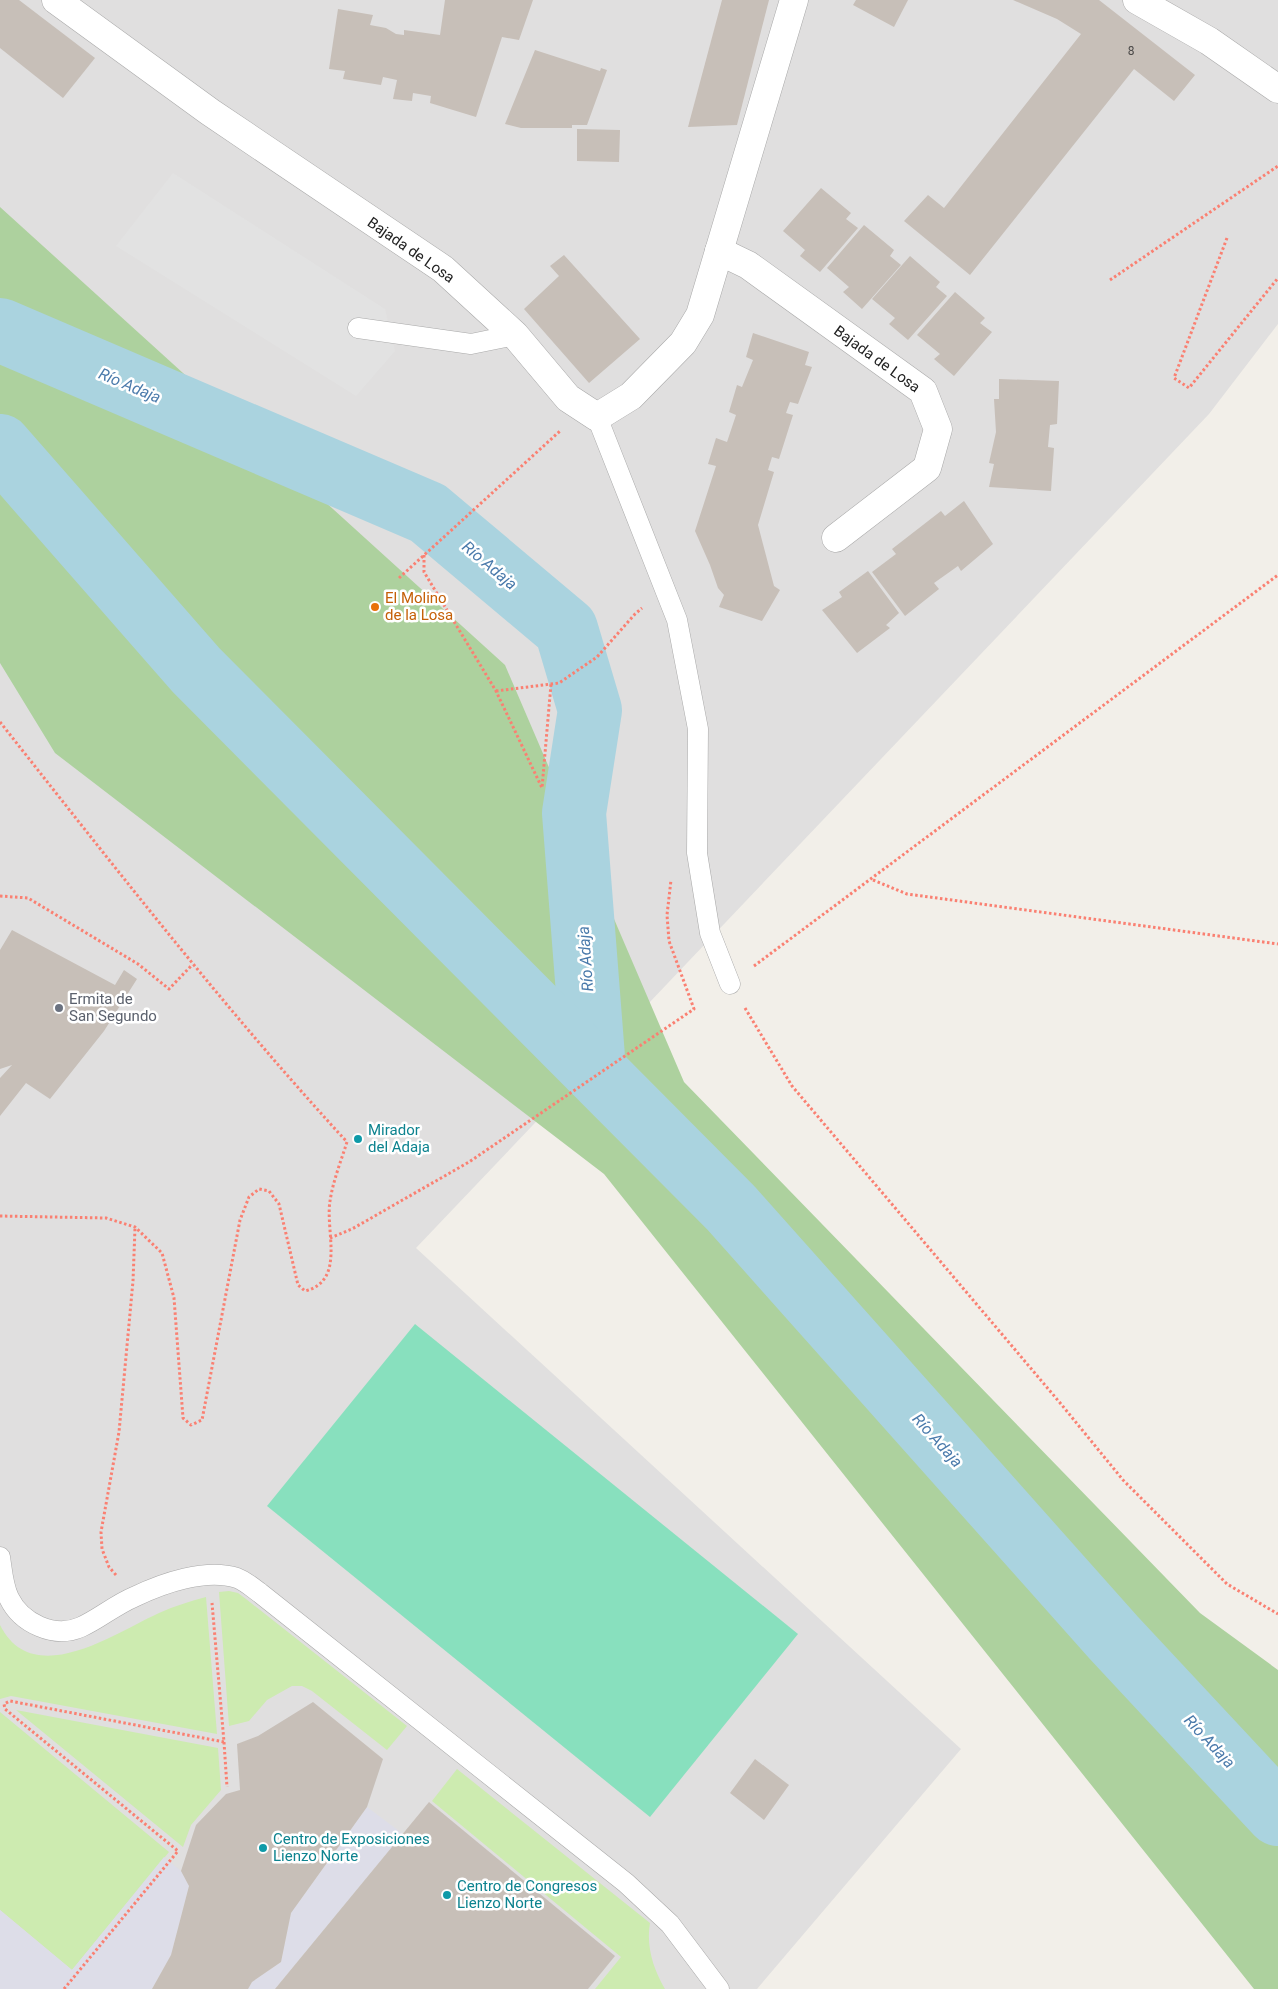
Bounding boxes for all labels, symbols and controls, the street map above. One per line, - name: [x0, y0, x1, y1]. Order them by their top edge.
- house number: 8: [1128, 44, 1135, 58]
- street label: Bajada de Losa: [364, 213, 458, 287]
- street label: Bajada de Losa: [830, 322, 924, 396]
- water label: Río Adaja: [96, 364, 164, 407]
- water label: Río Adaja: [458, 537, 521, 594]
- place label: El Molino de la Losa: [385, 589, 453, 624]
- marker: El Molino de la Losa: [369, 601, 381, 613]
- water label: Río Adaja: [574, 926, 597, 992]
- place label: Ermita de San Segundo: [69, 990, 157, 1025]
- marker: Ermita de San Segundo: [53, 1002, 65, 1014]
- place label: Mirador del Adaja: [368, 1121, 430, 1156]
- marker: Mirador del Adaja: [352, 1133, 364, 1145]
- water label: Río Adaja: [909, 1410, 967, 1471]
- water label: Río Adaja: [1180, 1711, 1239, 1772]
- place label: Centro de Exposiciones Lienzo Norte: [273, 1830, 430, 1865]
- marker: Centro de Exposiciones Lienzo Norte: [257, 1842, 269, 1854]
- place label: Centro de Congresos Lienzo Norte: [457, 1877, 597, 1912]
- marker: Centro de Congresos Lienzo Norte: [441, 1889, 453, 1901]

